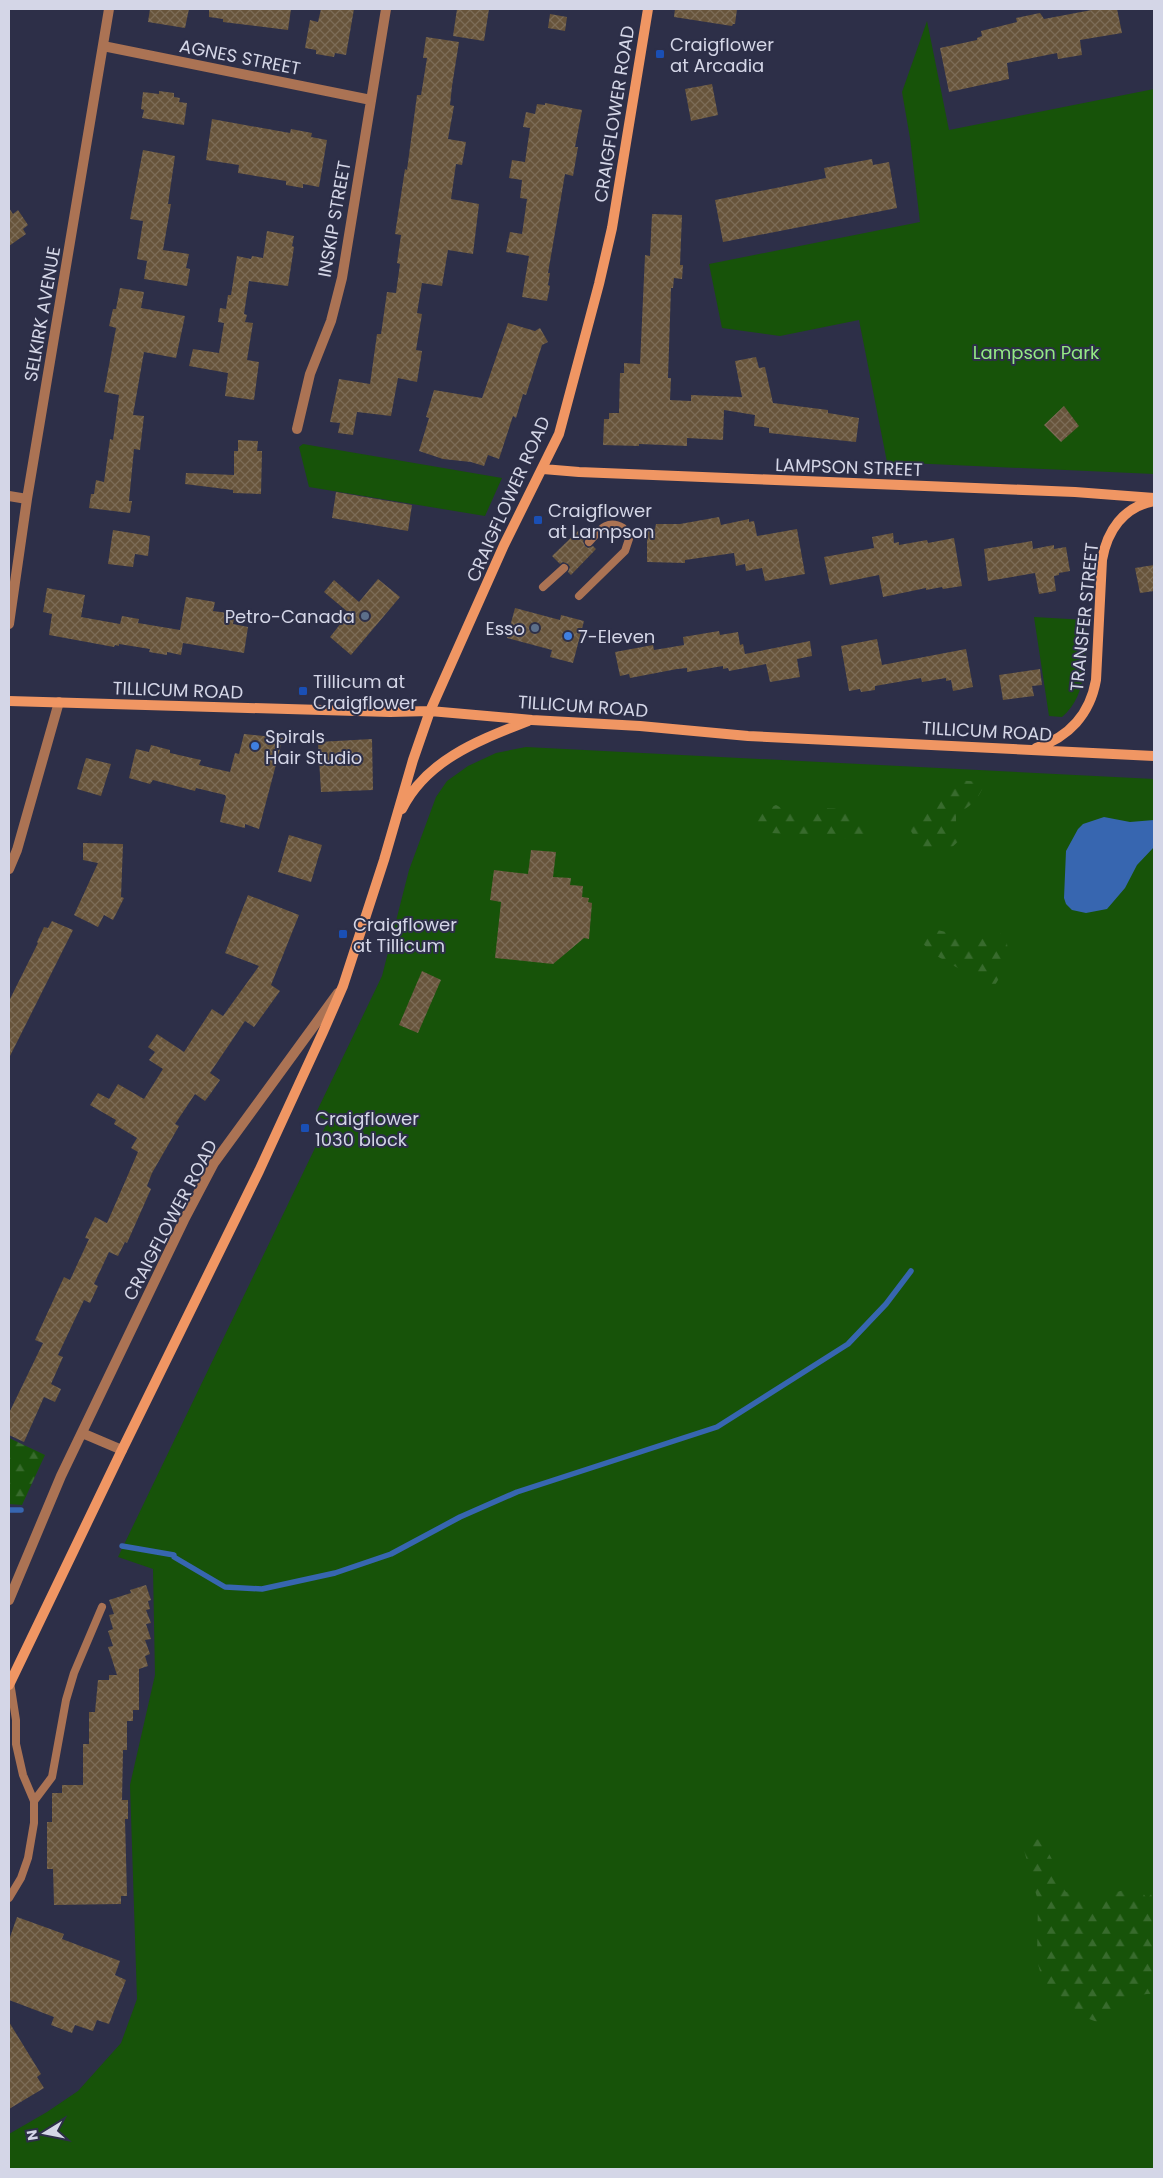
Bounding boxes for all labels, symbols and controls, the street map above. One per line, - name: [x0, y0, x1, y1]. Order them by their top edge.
- street label: CRAIGFLOWER ROAD: [588, 24, 640, 204]
- place label: Craigflower at Arcadia: [670, 32, 774, 78]
- street label: AGNES STREET: [177, 33, 303, 81]
- marker: Craigflower at Arcadia: [654, 48, 666, 60]
- street label: INSKIP STREET: [311, 159, 357, 279]
- street label: SELKIRK AVENUE: [18, 244, 66, 384]
- park label: Lampson Park: [973, 340, 1100, 365]
- street label: CRAIGFLOWER ROAD: [460, 412, 556, 586]
- street label: LAMPSON STREET: [775, 452, 923, 482]
- place label: Craigflower at Lampson: [548, 498, 655, 544]
- marker: Craigflower at Lampson: [532, 514, 544, 526]
- street label: TRANSFER STREET: [1064, 541, 1104, 693]
- place label: Petro-Canada: [225, 604, 355, 629]
- marker: Petro-Canada: [359, 610, 371, 622]
- place label: Esso: [485, 616, 525, 641]
- marker: Esso: [529, 622, 541, 634]
- place label: 7-Eleven: [578, 624, 655, 649]
- marker: 7-Eleven: [562, 630, 574, 642]
- place label: Tillicum at Craigflower: [313, 669, 417, 715]
- street label: TILLICUM ROAD: [112, 675, 244, 705]
- marker: Tillicum at Craigflower: [297, 685, 309, 697]
- street label: TILLICUM ROAD: [517, 689, 649, 723]
- street label: TILLICUM ROAD: [921, 715, 1053, 747]
- place label: Spirals Hair Studio: [265, 724, 362, 770]
- marker: Spirals Hair Studio: [249, 740, 261, 752]
- place label: Craigflower at Tillicum: [353, 912, 457, 958]
- marker: Craigflower at Tillicum: [337, 928, 349, 940]
- place label: Craigflower 1030 block: [315, 1106, 419, 1152]
- marker: Craigflower 1030 block: [299, 1122, 311, 1134]
- street label: CRAIGFLOWER ROAD: [117, 1135, 223, 1305]
- north arrow: [20, 2108, 70, 2158]
- text: N: [21, 2128, 43, 2142]

